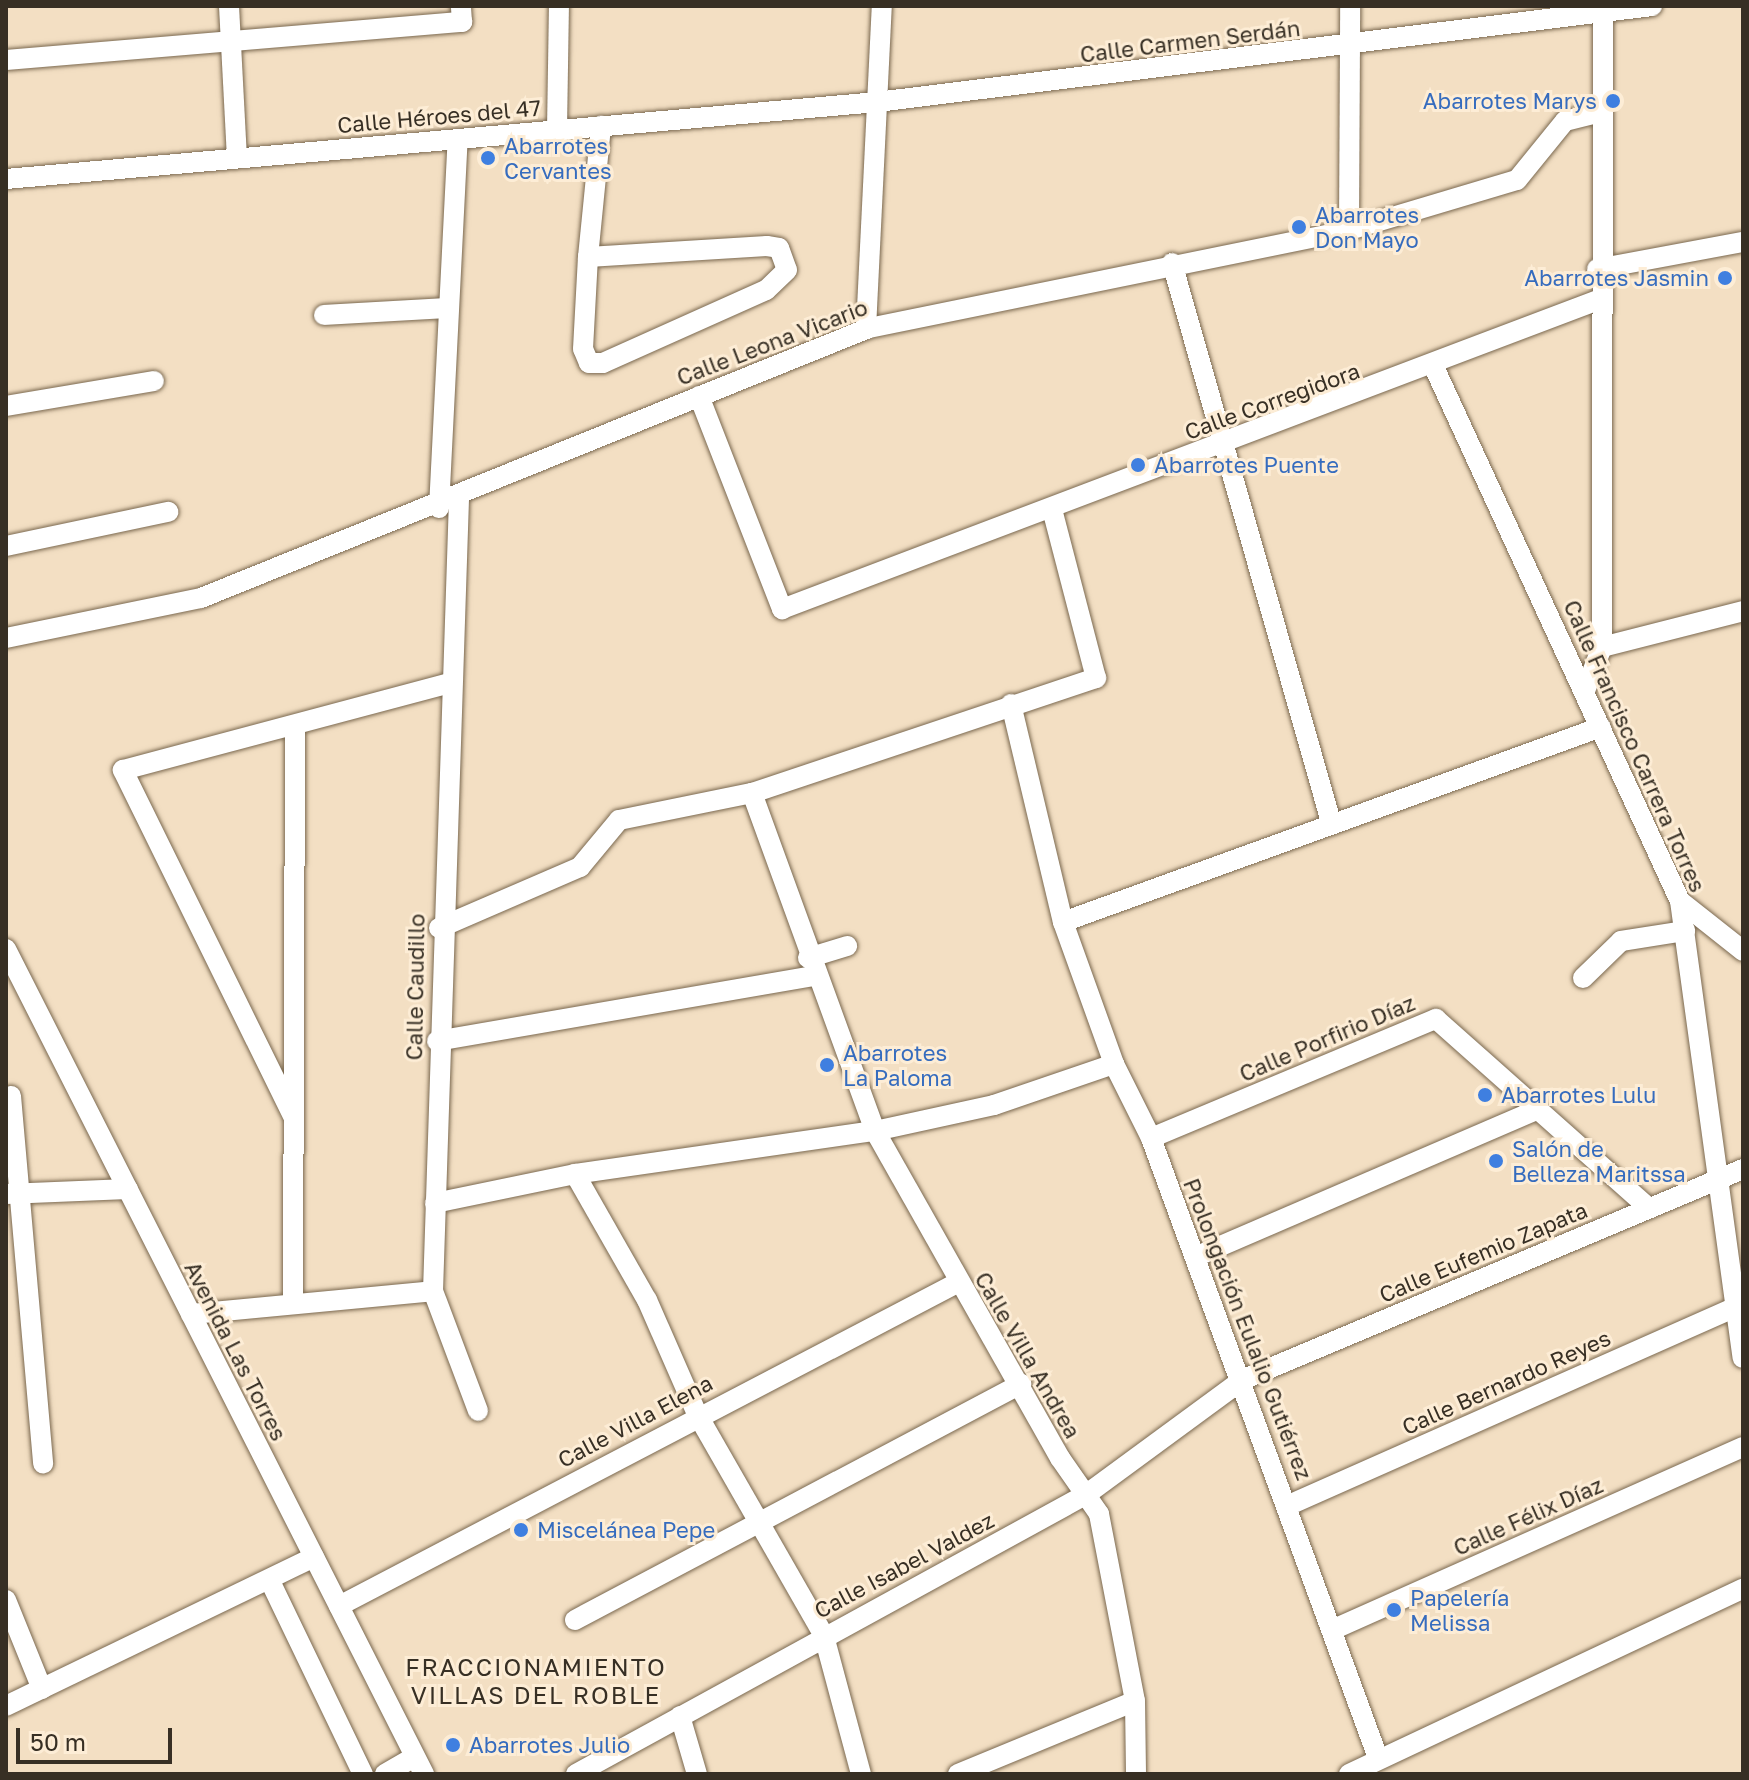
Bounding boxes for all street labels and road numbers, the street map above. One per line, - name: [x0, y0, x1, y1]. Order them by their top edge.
- street label: Calle Carmen Serdán: [1079, 14, 1301, 68]
- street label: Calle Héroes del 47: [336, 94, 542, 138]
- street label: Calle Leona Vicario: [673, 293, 871, 391]
- street label: Calle Corregidora: [1181, 357, 1363, 445]
- street label: Calle Francisco Carrera Torres: [1559, 596, 1711, 896]
- street label: Calle Caudillo: [401, 913, 429, 1061]
- street label: Calle Porfirio Díaz: [1235, 989, 1419, 1087]
- street label: Prolongación Eulalio Gutiérrez: [1178, 1175, 1318, 1483]
- street label: Calle Eufemio Zapata: [1375, 1196, 1591, 1308]
- street label: Avenida Las Torres: [179, 1257, 293, 1445]
- street label: Calle Villa Andrea: [970, 1267, 1086, 1443]
- street label: Calle Bernardo Reyes: [1398, 1324, 1614, 1440]
- street label: Calle Villa Elena: [553, 1369, 717, 1473]
- street label: Calle Félix Díaz: [1449, 1471, 1607, 1561]
- street label: Calle Isabel Valdez: [810, 1507, 998, 1623]

